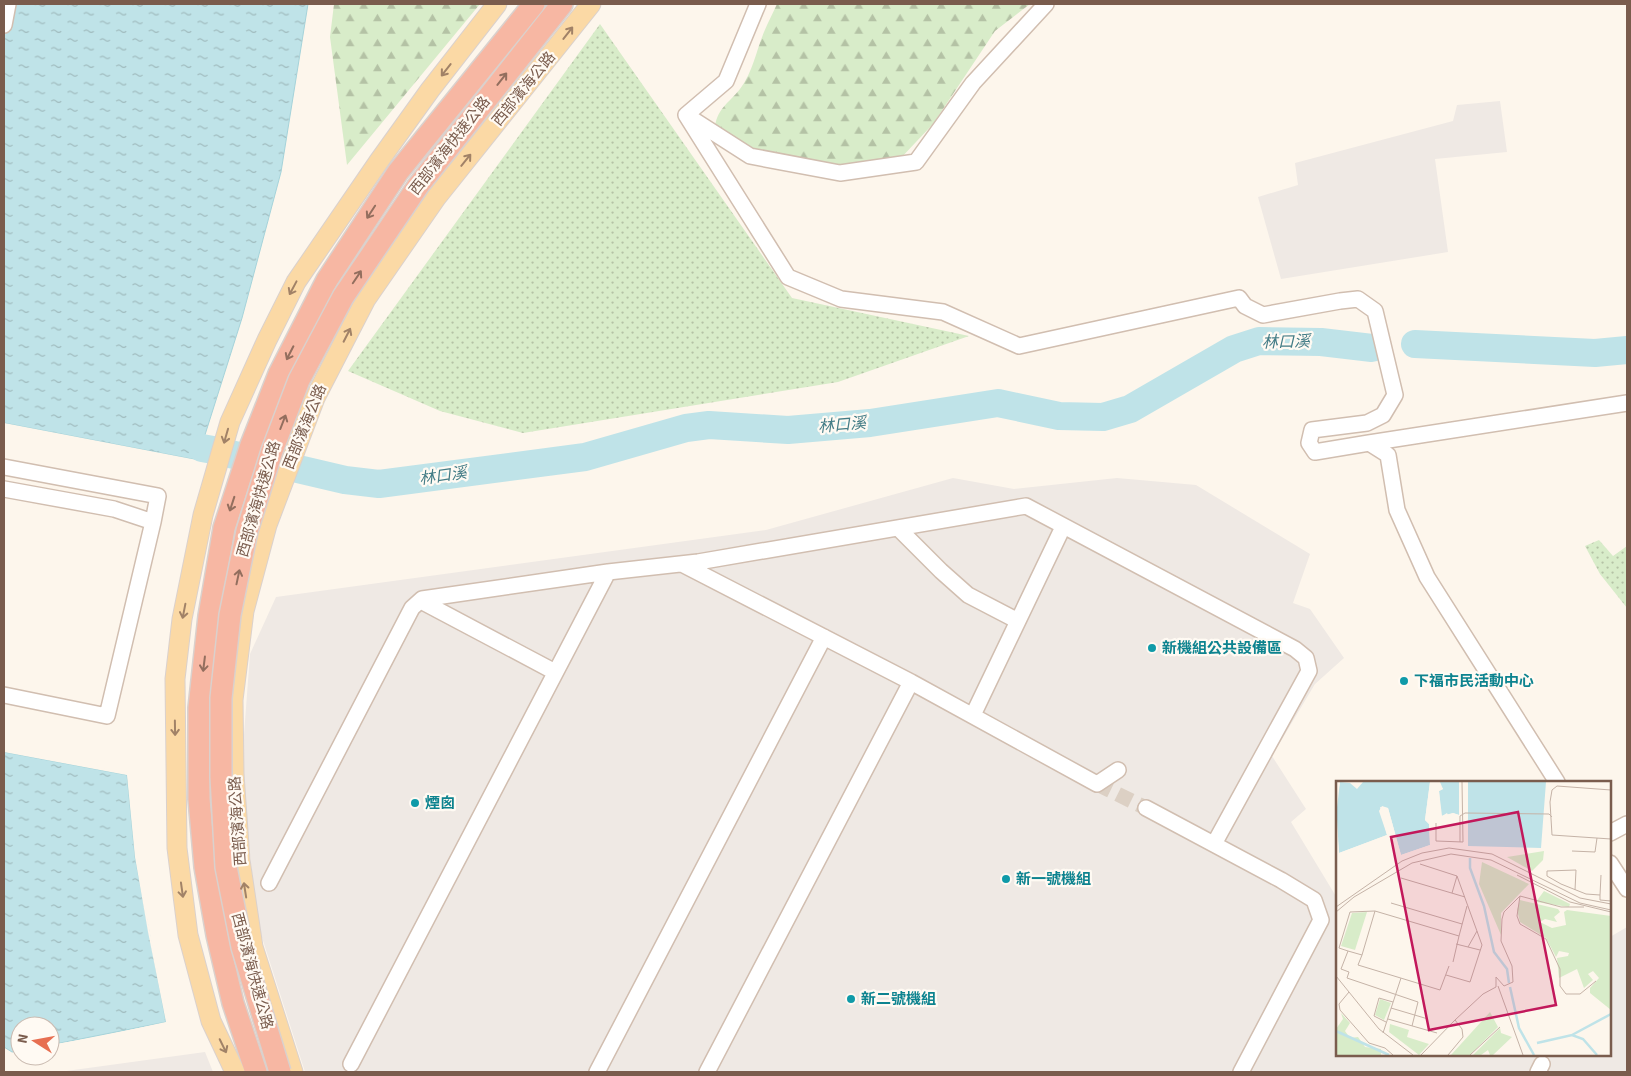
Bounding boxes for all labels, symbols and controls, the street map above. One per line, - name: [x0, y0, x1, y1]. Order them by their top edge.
- one-way arrow: [563, 27, 574, 40]
- street label: 西部濱海公路: [488, 47, 560, 131]
- one-way arrow: [440, 63, 451, 76]
- one-way arrow: [497, 73, 508, 86]
- street label: 西部濱海快速公路: [405, 92, 495, 200]
- one-way arrow: [461, 154, 472, 167]
- one-way arrow: [366, 205, 376, 219]
- one-way arrow: [352, 270, 362, 284]
- one-way arrow: [288, 281, 298, 296]
- one-way arrow: [343, 328, 352, 343]
- water label: 林口溪: [1262, 331, 1312, 353]
- one-way arrow: [285, 345, 294, 360]
- street label: 西部濱海公路: [278, 381, 332, 473]
- water label: 林口溪: [817, 412, 869, 438]
- one-way arrow: [279, 414, 288, 430]
- one-way arrow: [220, 428, 230, 444]
- street label: 西部濱海快速公路: [232, 438, 286, 560]
- water label: 林口溪: [418, 461, 470, 490]
- one-way arrow: [227, 496, 236, 512]
- one-way arrow: [233, 570, 243, 586]
- one-way arrow: [178, 602, 188, 618]
- place label: 新機組公共設備區: [1162, 638, 1282, 659]
- marker: 新機組公共設備區: [1146, 642, 1158, 654]
- one-way arrow: [199, 656, 209, 672]
- place label: 下福市民活動中心: [1414, 671, 1534, 692]
- marker: 下福市民活動中心: [1398, 675, 1410, 687]
- one-way arrow: [170, 720, 180, 736]
- street label: 西部濱海公路: [224, 775, 252, 867]
- inset map: [1336, 781, 1611, 1056]
- place label: 煙囪: [425, 793, 455, 814]
- marker: 煙囪: [409, 797, 421, 809]
- place label: 新一號機組: [1016, 869, 1091, 890]
- marker: 新一號機組: [1000, 873, 1012, 885]
- one-way arrow: [178, 882, 188, 898]
- one-way arrow: [239, 883, 249, 899]
- street label: 西部濱海快速公路: [226, 910, 278, 1032]
- place label: 新二號機組: [861, 989, 936, 1010]
- marker: 新二號機組: [845, 993, 857, 1005]
- north arrow: [10, 1016, 60, 1066]
- text: N: [13, 1032, 34, 1045]
- one-way arrow: [218, 1039, 228, 1054]

